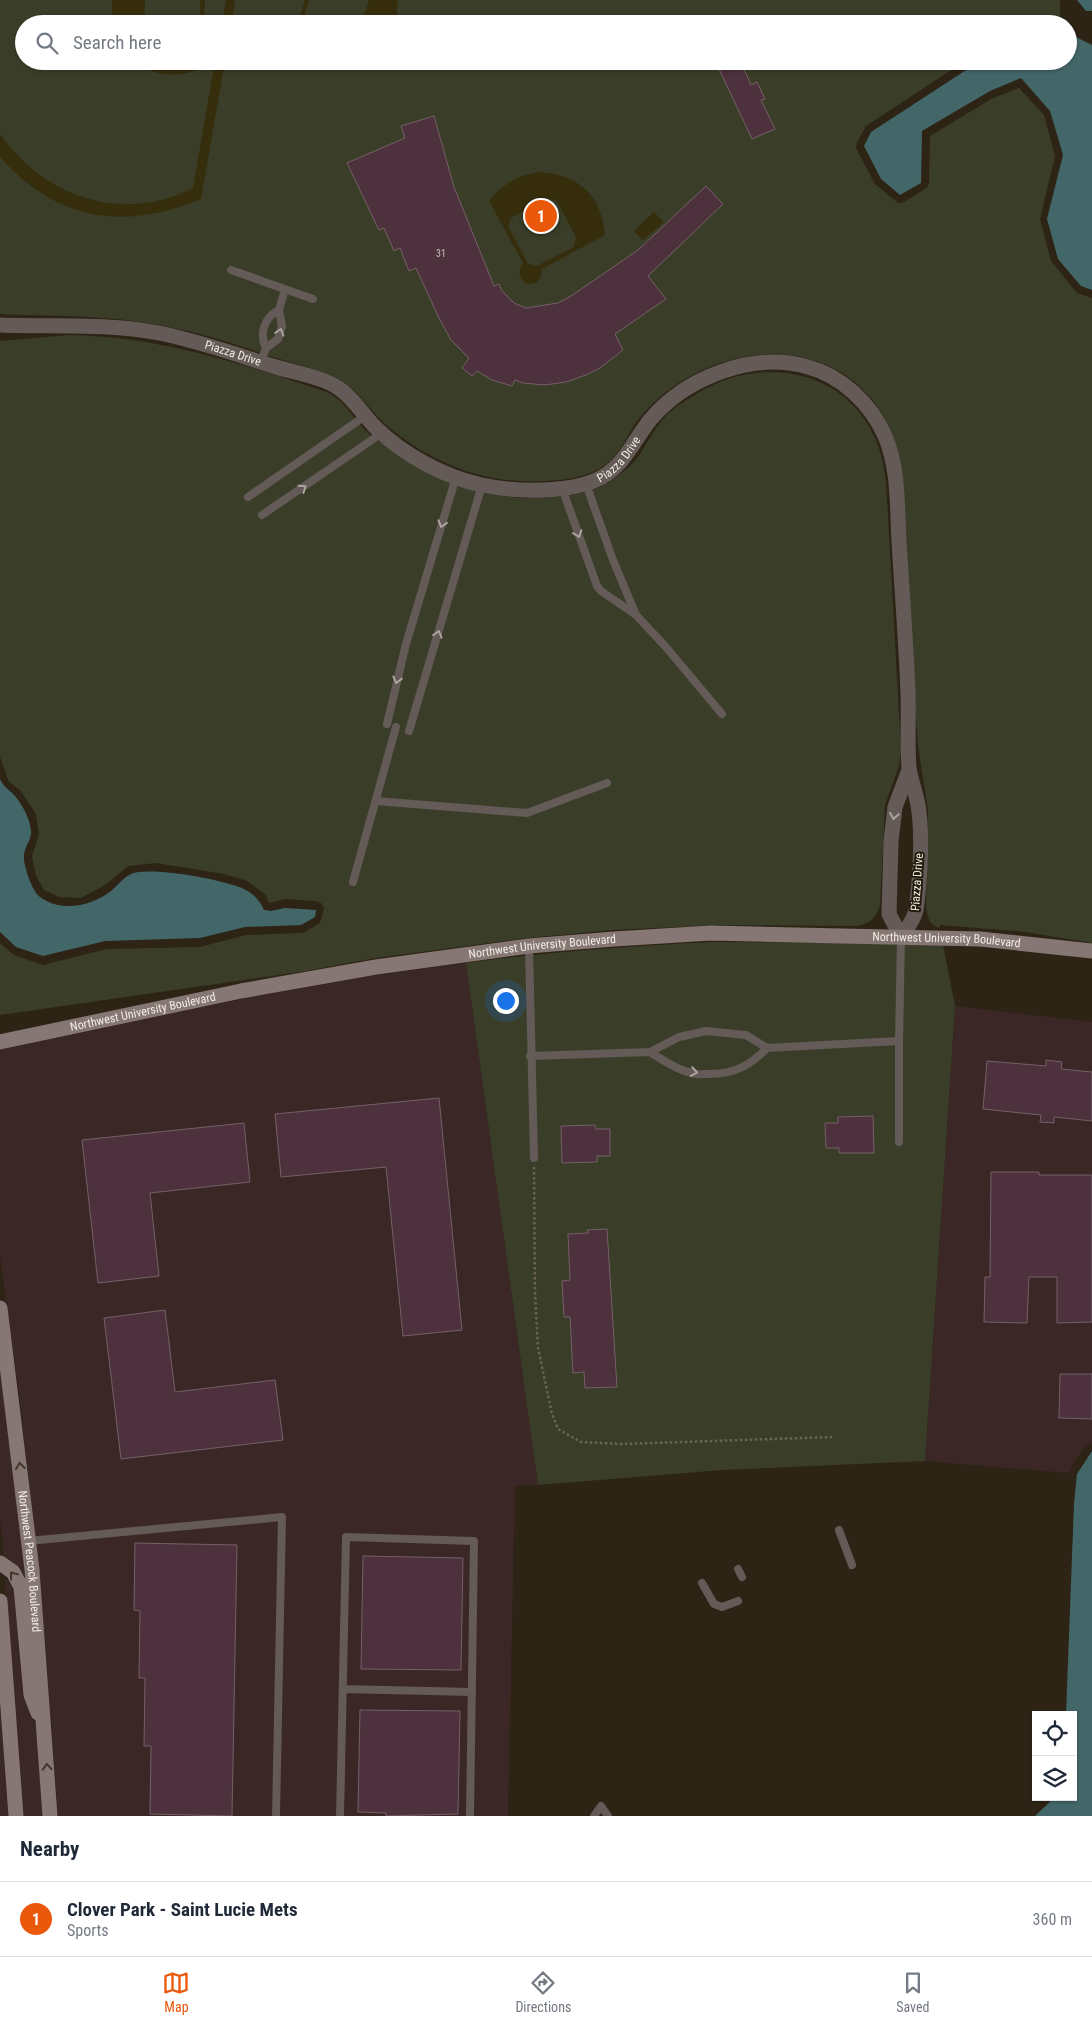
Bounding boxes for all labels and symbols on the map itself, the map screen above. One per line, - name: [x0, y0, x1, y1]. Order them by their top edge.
- pin: 1: [525, 197, 557, 235]
- house number: 31: [436, 248, 446, 259]
- one-way arrow: [274, 328, 284, 336]
- street label: Piazza Drive: [203, 338, 263, 369]
- street label: Piazza Drive: [595, 434, 644, 485]
- one-way arrow: [297, 485, 306, 494]
- one-way arrow: [438, 519, 448, 528]
- one-way arrow: [572, 529, 582, 538]
- one-way arrow: [433, 630, 443, 638]
- one-way arrow: [393, 676, 403, 684]
- one-way arrow: [889, 812, 899, 821]
- street label: Piazza Drive: [908, 852, 926, 911]
- street label: Northwest University Boulevard: [872, 930, 1021, 950]
- street label: Northwest University Boulevard: [468, 932, 617, 961]
- your location: [493, 988, 519, 1014]
- street label: Northwest University Boulevard: [69, 990, 217, 1034]
- one-way arrow: [690, 1067, 698, 1077]
- one-way arrow: [15, 1462, 26, 1470]
- street label: Northwest Peacock Boulevard: [15, 1490, 44, 1633]
- one-way arrow: [10, 1572, 19, 1581]
- one-way arrow: [41, 1763, 52, 1771]

